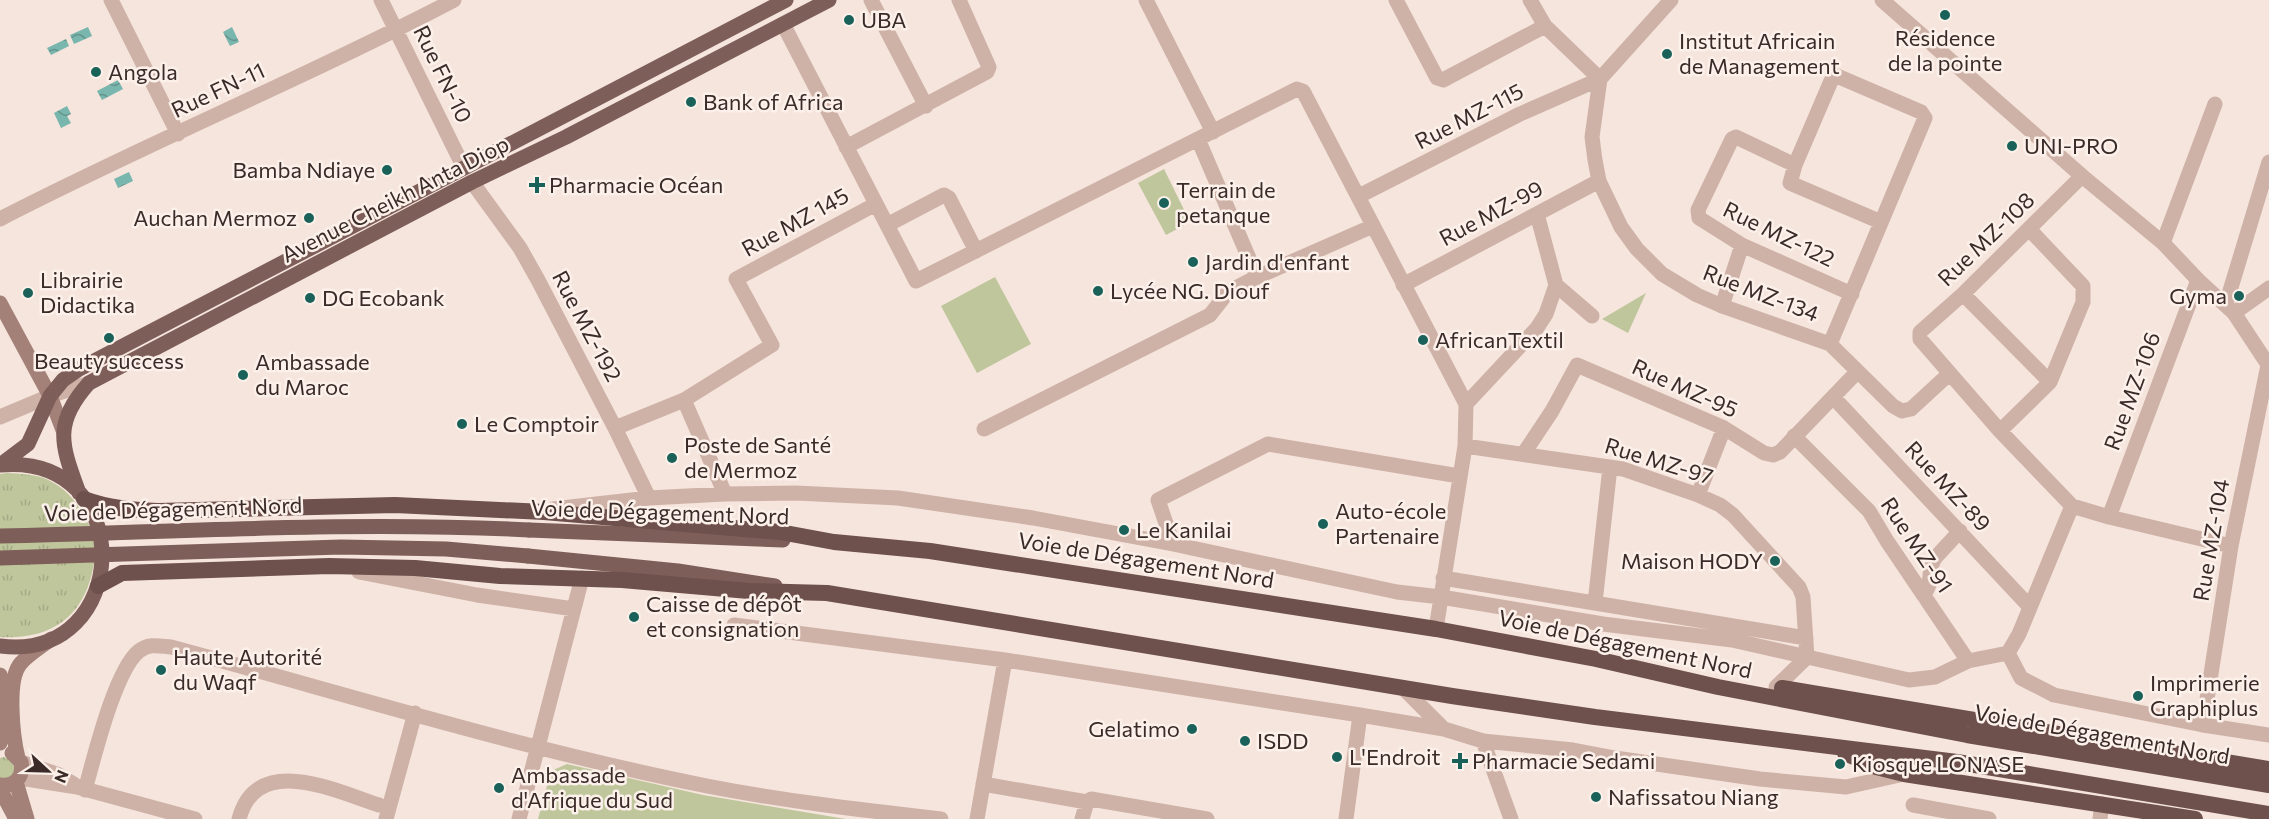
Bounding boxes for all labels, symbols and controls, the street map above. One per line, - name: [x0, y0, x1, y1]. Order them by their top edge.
- place label: UBA: [861, 6, 906, 33]
- marker: Résidence de la pointe: [1938, 8, 1952, 22]
- marker: UBA: [842, 13, 856, 27]
- street label: Rue FN-10: [408, 21, 479, 127]
- place label: Résidence de la pointe: [1888, 24, 2002, 76]
- place label: Institut Africain de Management: [1679, 27, 1840, 79]
- marker: Institut Africain de Management: [1660, 47, 1674, 61]
- street label: Rue FN-11: [167, 56, 269, 123]
- place label: Angola: [108, 58, 178, 85]
- marker: Angola: [89, 65, 103, 79]
- street label: Rue MZ-115: [1410, 77, 1528, 154]
- place label: Bank of Africa: [703, 88, 844, 115]
- marker: Bank of Africa: [684, 95, 698, 109]
- street label: Avenue Cheikh Anta Diop: [276, 129, 513, 268]
- place label: UNI-PRO: [2024, 132, 2118, 159]
- marker: UNI-PRO: [2005, 139, 2019, 153]
- place label: Bamba Ndiaye: [233, 156, 375, 183]
- marker: Bamba Ndiaye: [380, 163, 394, 177]
- place label: Pharmacie Océan: [549, 171, 723, 198]
- street label: Rue MZ-99: [1434, 174, 1547, 251]
- place label: Terrain de petanque: [1176, 176, 1276, 228]
- marker: Pharmacie Océan: [530, 178, 544, 192]
- street label: Rue MZ 145: [737, 181, 853, 262]
- street label: Rue MZ-108: [1932, 186, 2040, 291]
- street label: Rue MZ-122: [1719, 195, 1839, 272]
- marker: Terrain de petanque: [1157, 196, 1171, 210]
- place label: Auchan Mermoz: [133, 204, 297, 231]
- marker: Auchan Mermoz: [302, 211, 316, 225]
- place label: Jardin d'enfant: [1205, 248, 1349, 275]
- marker: Jardin d'enfant: [1186, 255, 1200, 269]
- street label: Rue MZ-134: [1699, 258, 1823, 327]
- place label: Librairie Didactika: [40, 266, 135, 318]
- street label: Rue MZ-192: [547, 266, 628, 386]
- place label: Lycée NG. Diouf: [1110, 277, 1270, 304]
- place label: Gyma: [2169, 282, 2227, 309]
- place label: DG Ecobank: [322, 284, 445, 311]
- marker: Lycée NG. Diouf: [1091, 284, 1105, 298]
- marker: Librairie Didactika: [21, 286, 35, 300]
- marker: Gyma: [2232, 289, 2246, 303]
- marker: DG Ecobank: [303, 291, 317, 305]
- place label: AfricanTextil: [1435, 326, 1564, 353]
- street label: Rue MZ-106: [2098, 328, 2165, 454]
- marker: Beauty success: [102, 331, 116, 345]
- marker: AfricanTextil: [1416, 333, 1430, 347]
- place label: Beauty success: [34, 347, 184, 374]
- place label: Ambassade du Maroc: [255, 348, 370, 400]
- street label: Rue MZ-95: [1628, 352, 1742, 423]
- marker: Ambassade du Maroc: [236, 368, 250, 382]
- place label: Le Comptoir: [474, 410, 599, 437]
- marker: Le Comptoir: [455, 417, 469, 431]
- place label: Poste de Santé de Mermoz: [684, 431, 831, 483]
- street label: Rue MZ-97: [1602, 431, 1716, 490]
- street label: Rue MZ-89: [1900, 435, 1997, 536]
- marker: Poste de Santé de Mermoz: [665, 451, 679, 465]
- street label: Rue MZ-104: [2186, 477, 2235, 603]
- street label: Voie de Dégagement Nord: [43, 490, 303, 527]
- street label: Rue MZ-91: [1876, 492, 1959, 598]
- street label: Voie de Dégagement Nord: [530, 493, 790, 530]
- place label: Auto-école Partenaire: [1335, 497, 1446, 549]
- place label: Le Kanilai: [1136, 516, 1232, 543]
- marker: Auto-école Partenaire: [1316, 517, 1330, 531]
- marker: Le Kanilai: [1117, 523, 1131, 537]
- street label: Voie de Dégagement Nord: [1016, 526, 1276, 593]
- place label: Maison HODY: [1621, 547, 1763, 574]
- marker: Maison HODY: [1768, 554, 1782, 568]
- place label: Caisse de dépôt et consignation: [646, 590, 802, 642]
- street label: Voie de Dégagement Nord: [1496, 603, 1754, 684]
- marker: Caisse de dépôt et consignation: [627, 610, 641, 624]
- place label: Haute Autorité du Waqf: [173, 643, 322, 695]
- marker: Haute Autorité du Waqf: [154, 663, 168, 677]
- place label: Imprimerie Graphiplus: [2150, 669, 2260, 721]
- marker: Imprimerie Graphiplus: [2131, 689, 2145, 703]
- street label: Voie de Dégagement Nord: [1972, 698, 2232, 769]
- place label: Gelatimo: [1088, 715, 1180, 742]
- marker: Gelatimo: [1185, 722, 1199, 736]
- place label: ISDD: [1257, 727, 1308, 754]
- marker: ISDD: [1238, 734, 1252, 748]
- north arrow: [18, 741, 78, 801]
- place label: L'Endroit: [1349, 743, 1441, 770]
- place label: Pharmacie Sedami: [1472, 747, 1655, 774]
- marker: L'Endroit: [1330, 750, 1344, 764]
- place label: Kiosque LONASE: [1852, 750, 2024, 777]
- marker: Pharmacie Sedami: [1453, 754, 1467, 768]
- marker: Kiosque LONASE: [1833, 757, 1847, 771]
- place label: Ambassade d'Afrique du Sud: [511, 761, 673, 813]
- text: N: [51, 768, 73, 786]
- marker: Ambassade d'Afrique du Sud: [492, 781, 506, 795]
- place label: Nafissatou Niang: [1608, 783, 1779, 810]
- marker: Nafissatou Niang: [1589, 790, 1603, 804]

